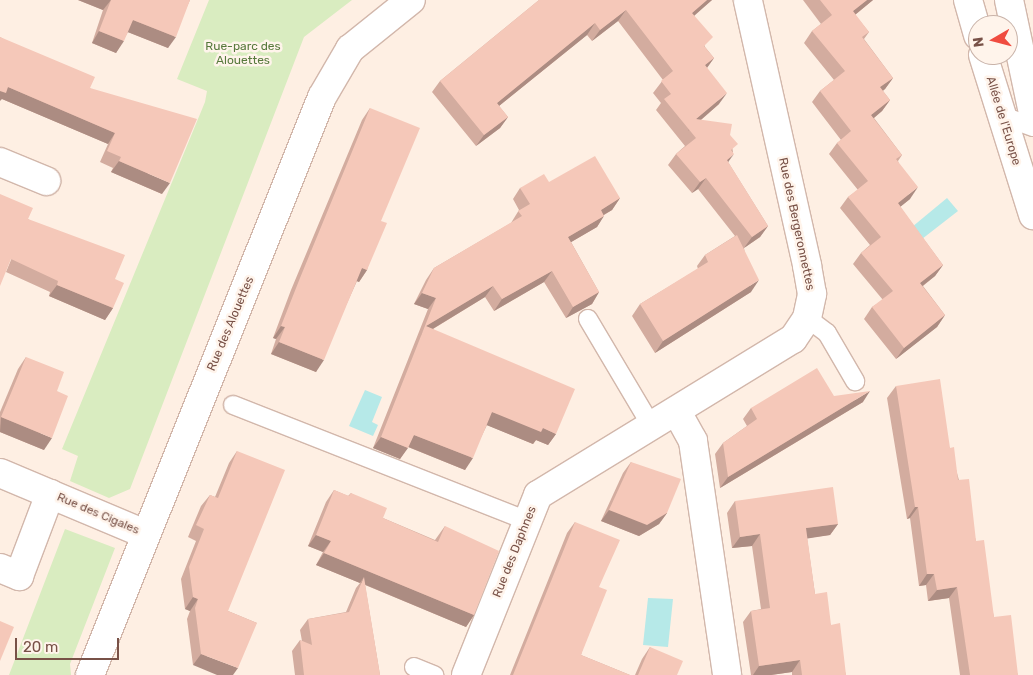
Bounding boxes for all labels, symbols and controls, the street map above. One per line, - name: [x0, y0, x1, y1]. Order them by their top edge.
- north arrow: [968, 15, 1018, 65]
- text: N: [970, 36, 988, 48]
- park label: Rue-parc des Alouettes: [205, 40, 281, 68]
- street label: Allée de l'Europe: [983, 75, 1023, 167]
- street label: Rue des Bergeronnettes: [775, 156, 817, 292]
- street label: Rue des Alouettes: [205, 274, 257, 374]
- street label: Rue des Cigales: [55, 490, 141, 538]
- street label: Rue des Daphnes: [490, 504, 540, 600]
- scale bar: [18, 628, 121, 660]
- text: 20 m: [23, 638, 58, 656]

